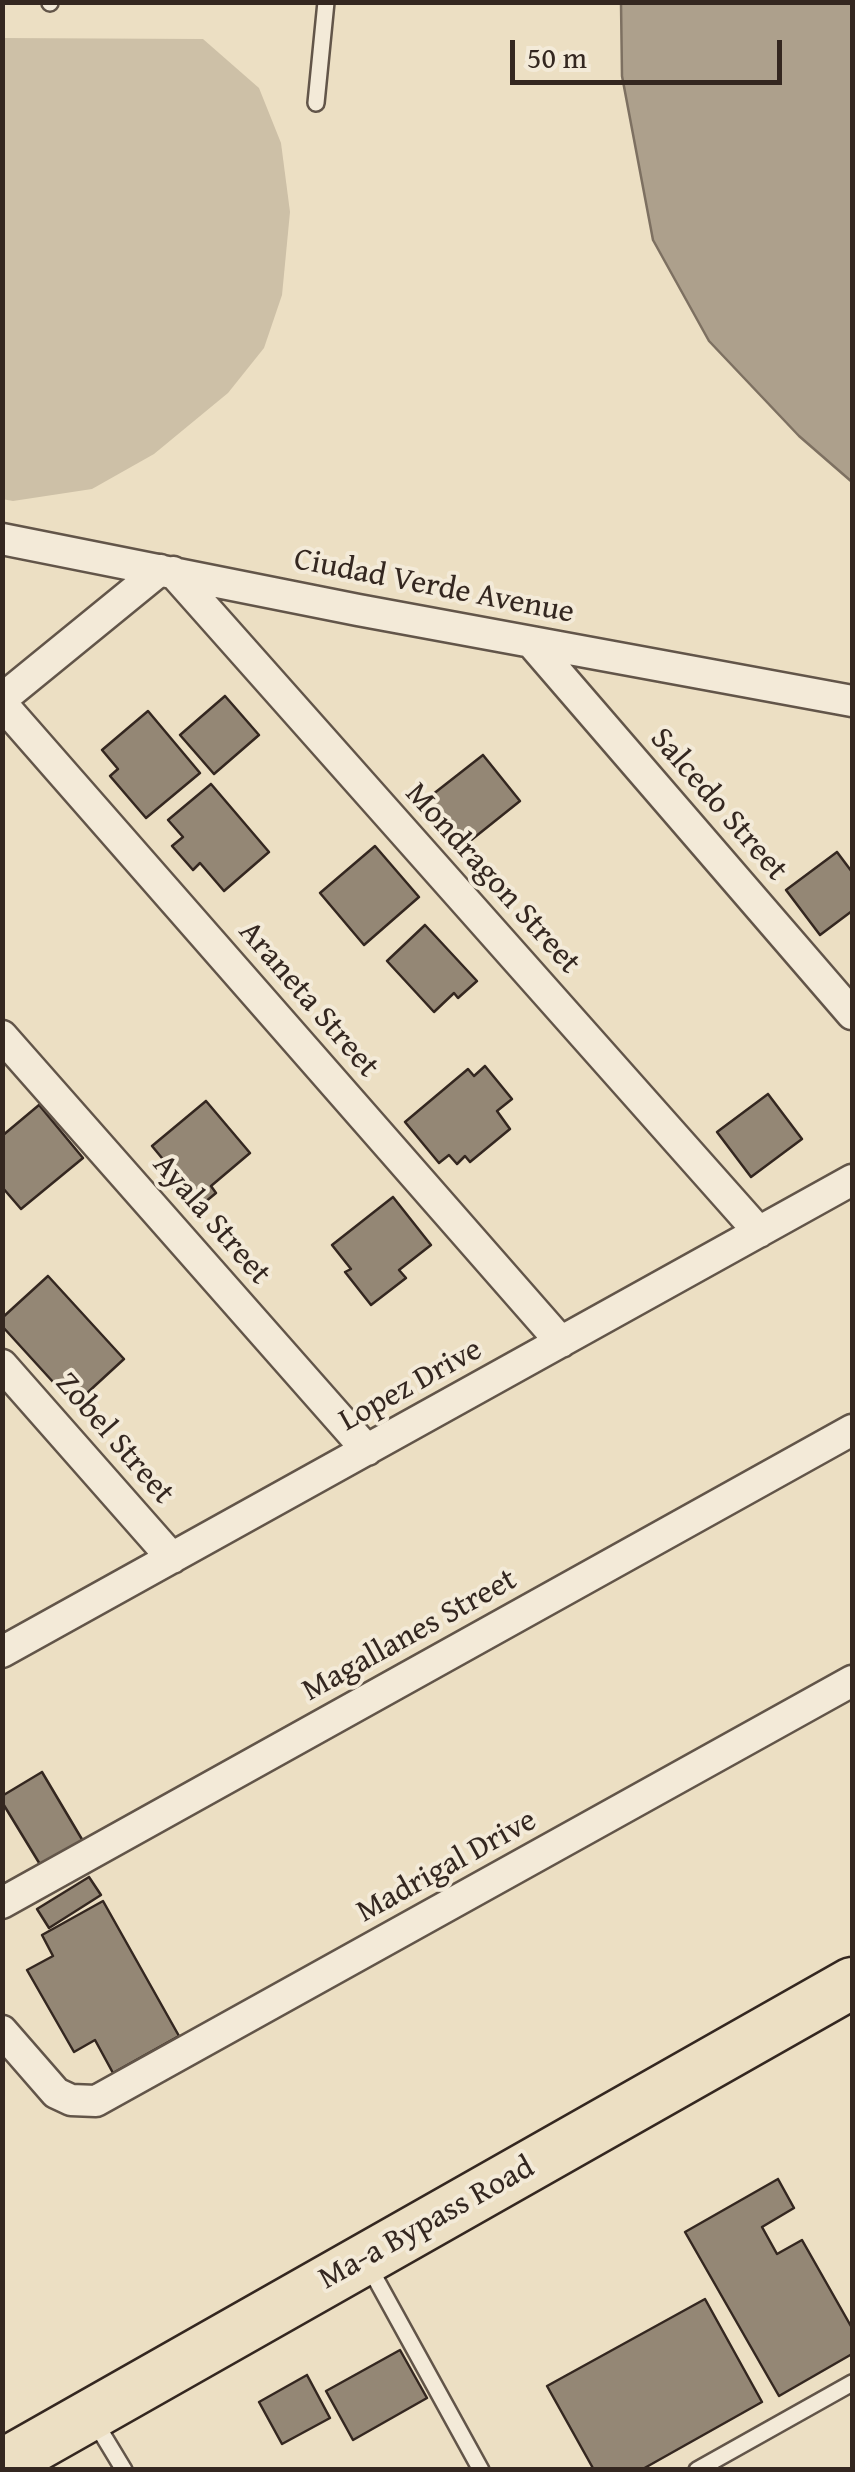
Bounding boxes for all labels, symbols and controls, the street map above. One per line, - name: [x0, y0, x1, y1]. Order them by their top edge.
- scale bar: [515, 20, 788, 82]
- text: 50 m: [527, 35, 587, 79]
- street label: Ciudad Verde Avenue: [291, 541, 577, 633]
- street label: Salcedo Street: [641, 721, 795, 889]
- street label: Mondragon Street: [396, 776, 588, 982]
- street label: Araneta Street: [230, 914, 386, 1086]
- street label: Ayala Street: [144, 1147, 278, 1293]
- street label: Lopez Drive: [333, 1331, 489, 1441]
- street label: Zobel Street: [46, 1365, 182, 1513]
- street label: Magallanes Street: [296, 1561, 524, 1711]
- street label: Madrigal Drive: [350, 1802, 544, 1932]
- street label: Ma-a Bypass Road: [313, 2149, 541, 2299]

